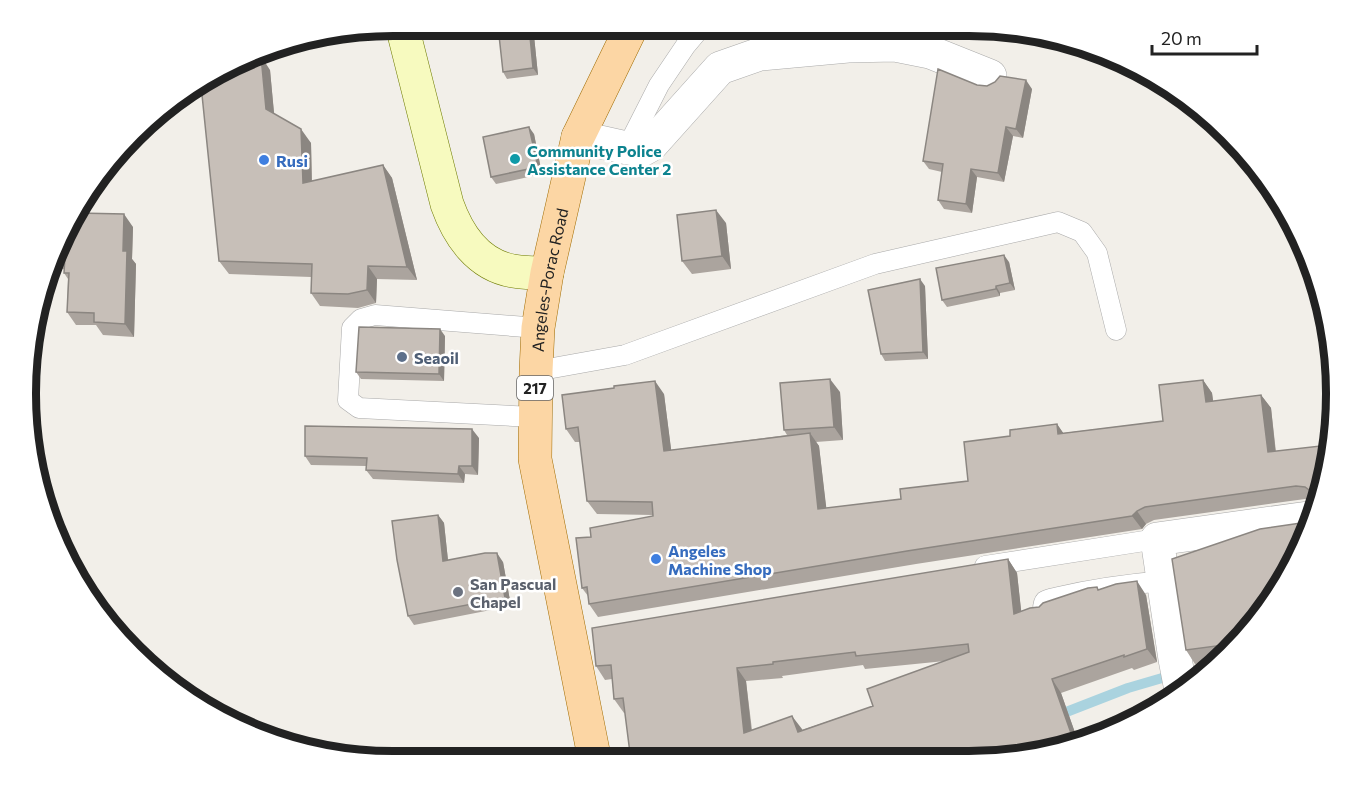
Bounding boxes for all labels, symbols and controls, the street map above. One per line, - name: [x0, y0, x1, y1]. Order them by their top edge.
- scale bar: [1152, 18, 1257, 56]
- text: 20 m: [1161, 27, 1202, 49]
- place label: Community Police Assistance Center 2: [527, 141, 671, 178]
- place label: Rusi: [276, 151, 308, 170]
- marker: Community Police Assistance Center 2: [508, 152, 522, 166]
- marker: Rusi: [257, 153, 271, 167]
- street label: Angeles-Porac Road: [527, 206, 571, 352]
- place label: Seaoil: [414, 348, 459, 367]
- marker: Seaoil: [395, 350, 409, 364]
- road number: 217: [517, 376, 553, 400]
- place label: Angeles Machine Shop: [668, 541, 772, 578]
- marker: Angeles Machine Shop: [649, 552, 663, 566]
- place label: San Pascual Chapel: [470, 574, 556, 611]
- marker: San Pascual Chapel: [451, 585, 465, 599]

